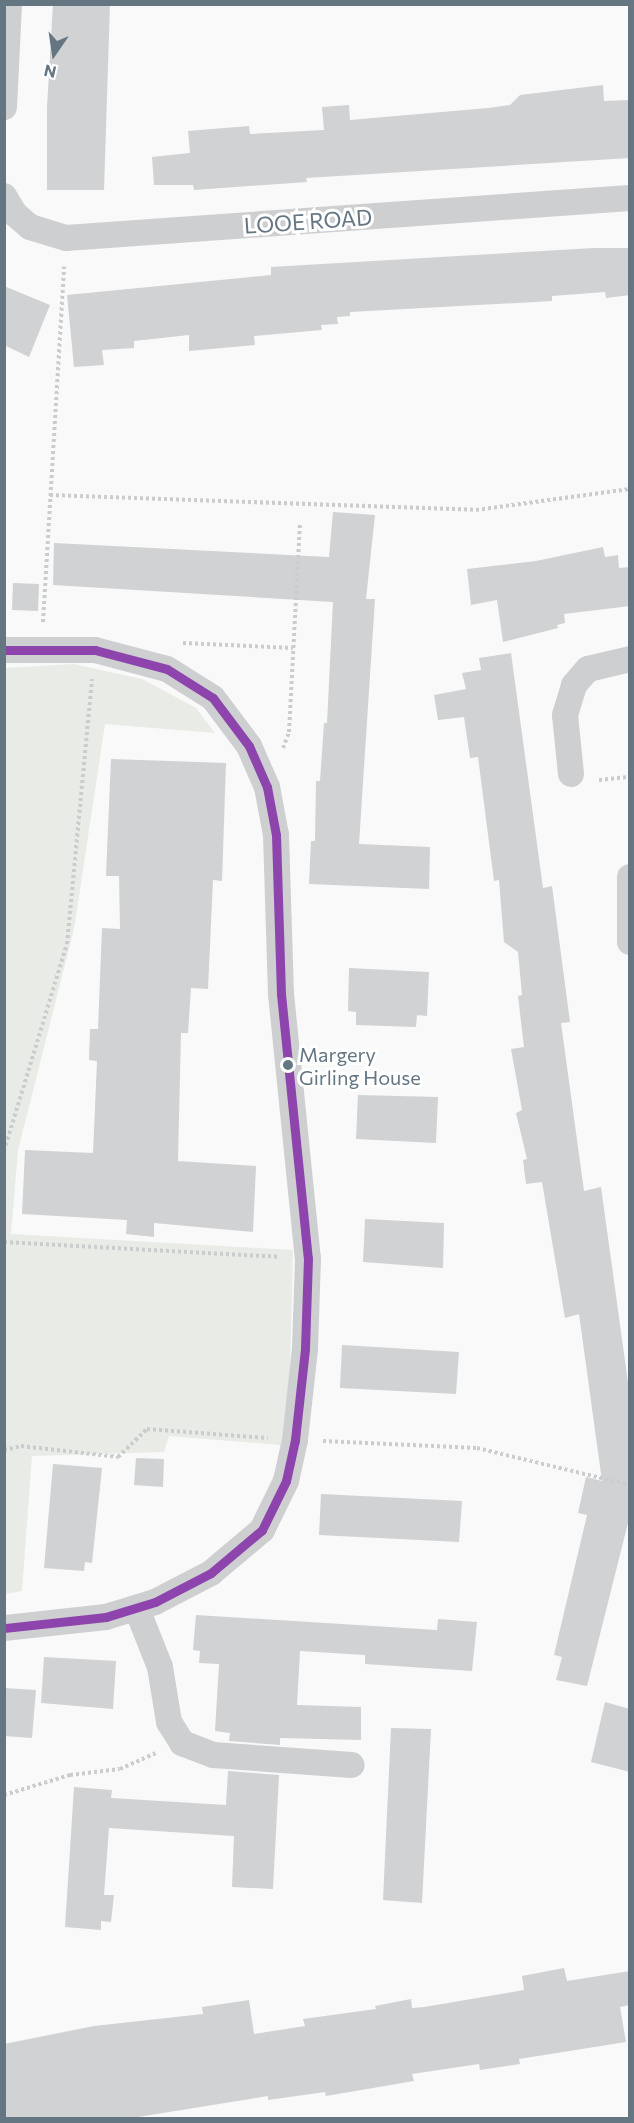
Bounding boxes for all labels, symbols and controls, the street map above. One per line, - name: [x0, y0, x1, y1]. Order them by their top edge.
- north arrow: [24, 24, 84, 84]
- text: N: [42, 61, 58, 83]
- street label: LOOE ROAD: [243, 203, 373, 239]
- place label: Margery Girling House: [299, 1042, 421, 1089]
- marker: Margery Girling House: [282, 1059, 294, 1071]

